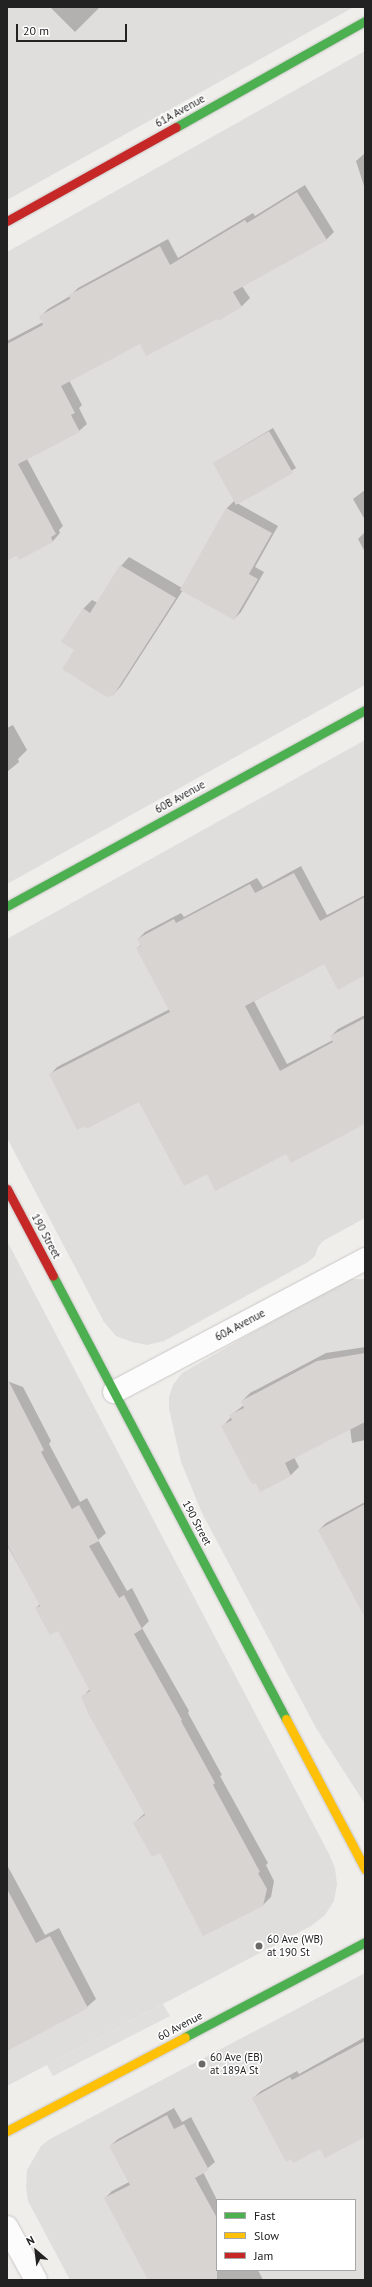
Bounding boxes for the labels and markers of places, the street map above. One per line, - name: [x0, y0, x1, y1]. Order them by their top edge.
- place label: 60 Ave (WB) at 190 St: [267, 1933, 323, 1959]
- marker: 60 Ave (WB) at 190 St: [254, 1941, 264, 1951]
- place label: 60 Ave (EB) at 189A St: [210, 2051, 263, 2077]
- marker: 60 Ave (EB) at 189A St: [197, 2059, 207, 2069]

